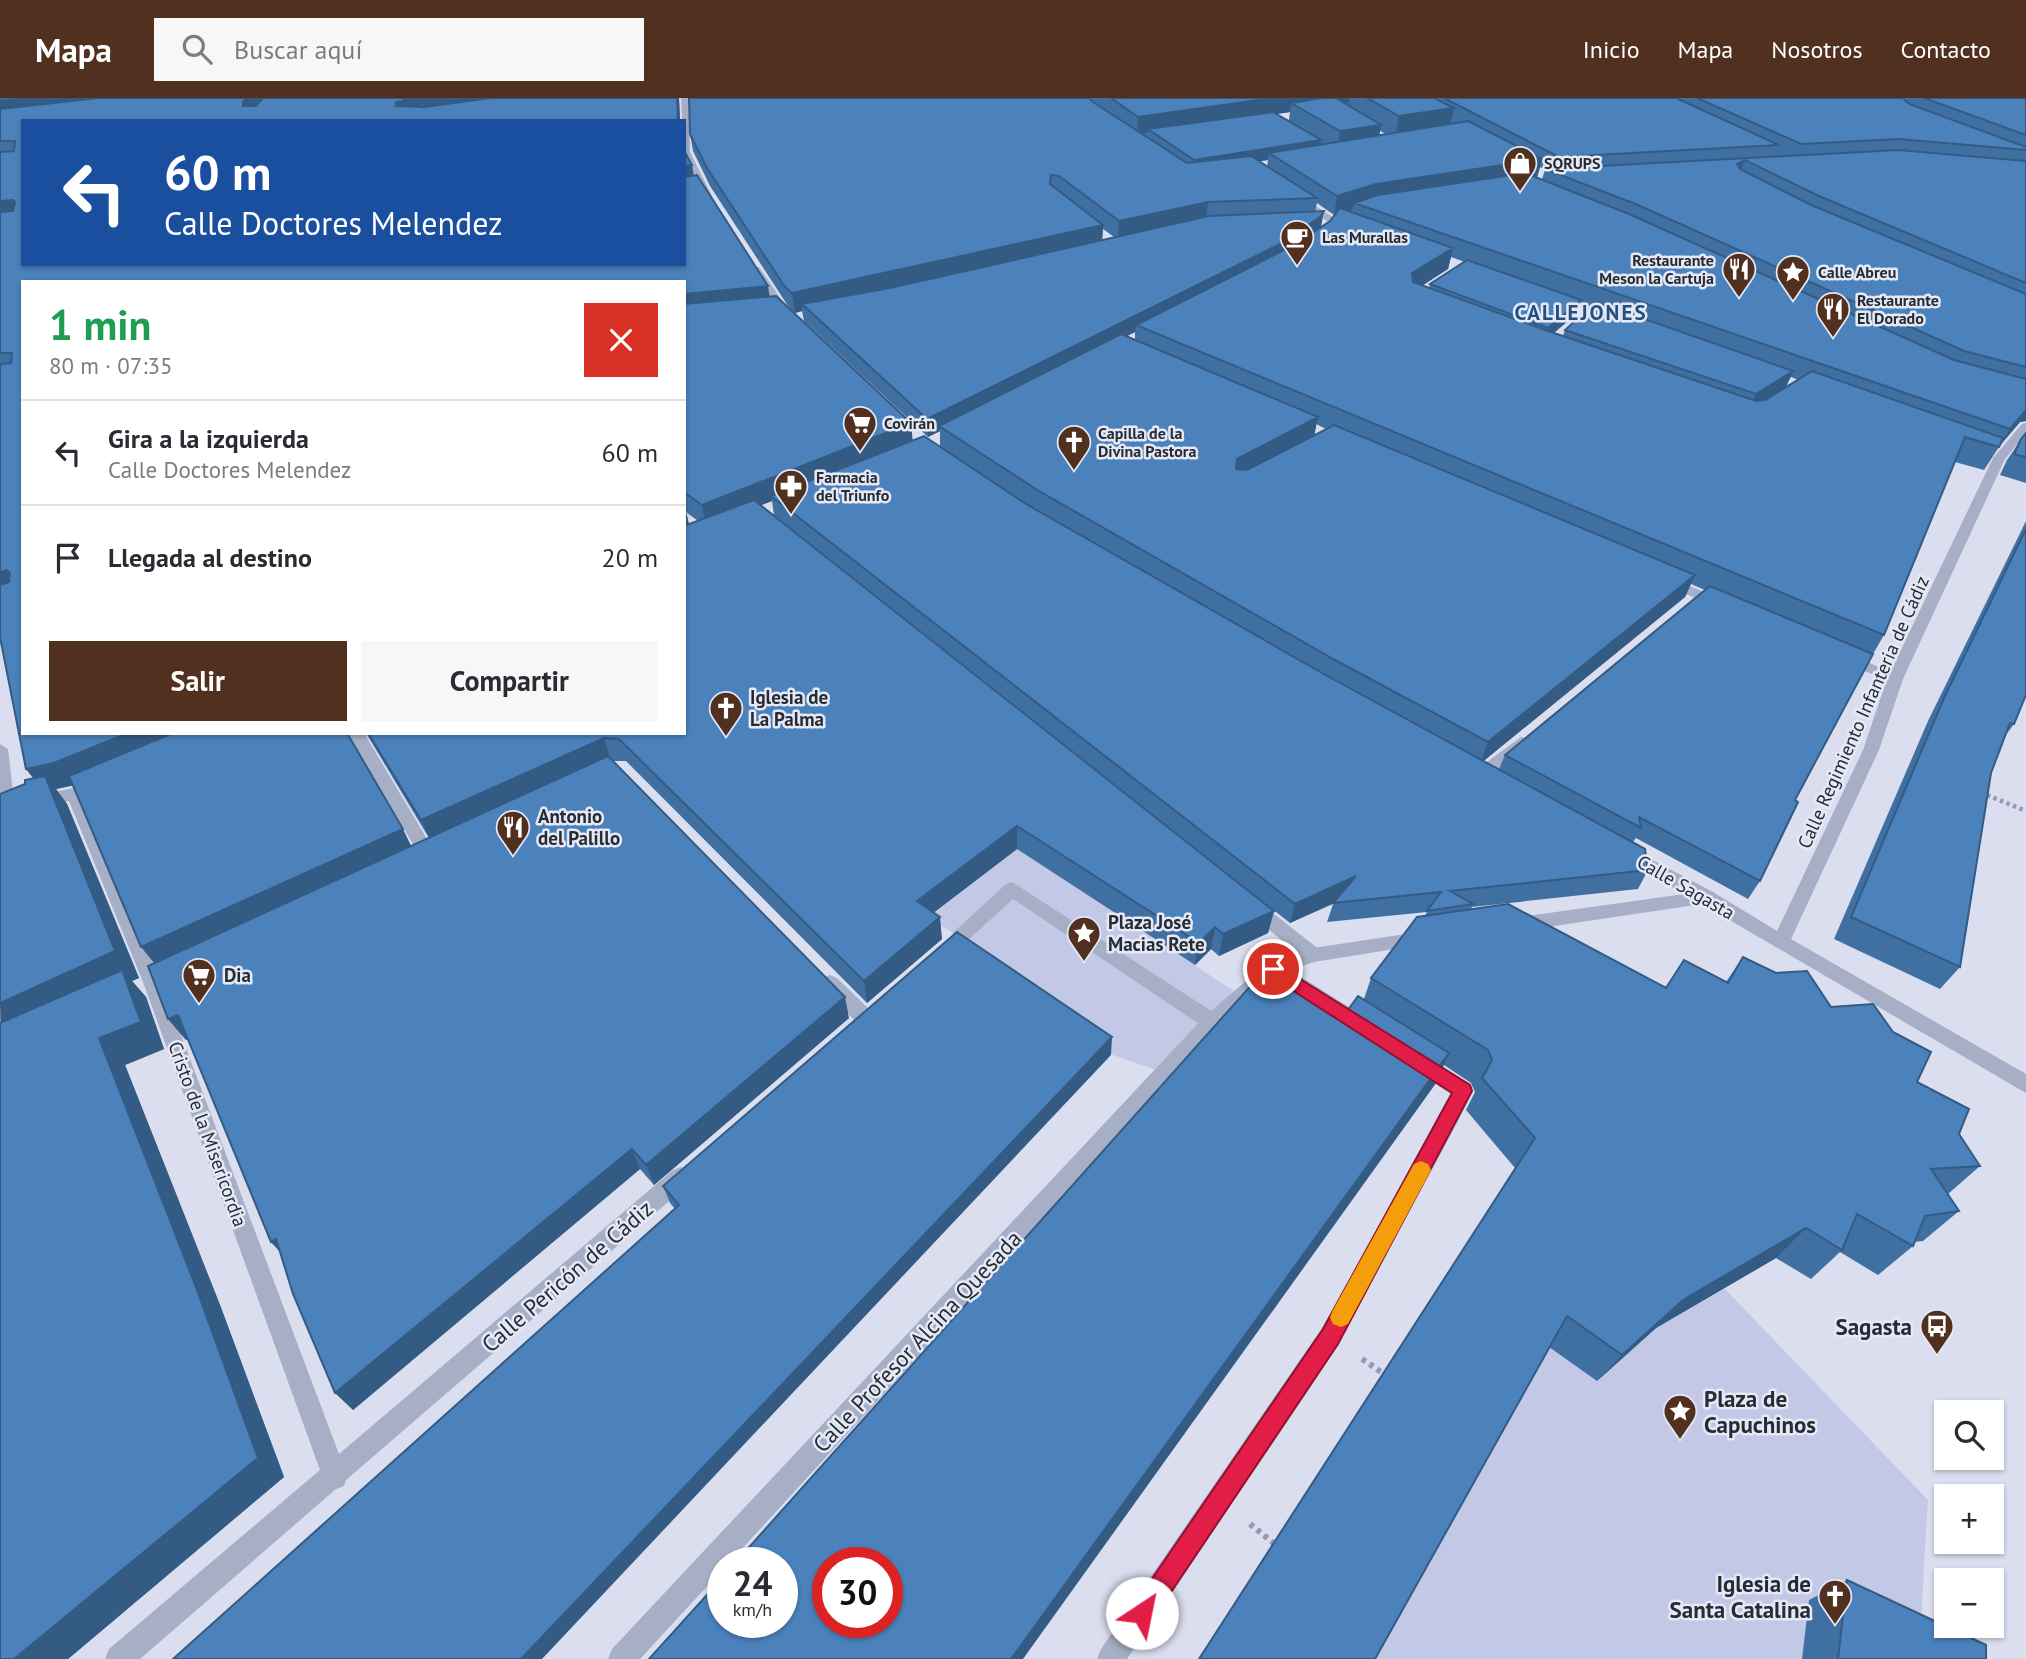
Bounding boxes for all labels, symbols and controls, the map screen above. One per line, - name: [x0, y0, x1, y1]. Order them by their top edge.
- search box: [154, 18, 644, 81]
- text: Mapa: [35, 28, 112, 71]
- icon: search: [178, 30, 216, 68]
- text: Buscar aquí: [234, 33, 362, 66]
- text: Inicio: [1583, 34, 1640, 65]
- text: Mapa: [1678, 34, 1733, 65]
- text: Nosotros: [1771, 34, 1863, 65]
- text: Contacto: [1901, 34, 1991, 65]
- text: 60 m: [164, 140, 271, 204]
- shop icon: SQRUPS: [1501, 144, 1539, 193]
- icon: left: [49, 147, 140, 238]
- place label: SQRUPS: [1544, 153, 1601, 173]
- text: Calle Doctores Melendez: [164, 202, 503, 244]
- cafe icon: Las Murallas: [1278, 218, 1316, 267]
- place label: Las Murallas: [1322, 227, 1408, 247]
- place label: Restaurante Meson la Cartuja: [1599, 250, 1714, 288]
- restaurant icon: Restaurante Meson la Cartuja: [1720, 250, 1758, 299]
- place icon: Calle Abreu: [1774, 253, 1812, 302]
- place label: Calle Abreu: [1818, 262, 1896, 282]
- restaurant icon: Restaurante El Dorado: [1814, 290, 1852, 339]
- place label: Restaurante El Dorado: [1857, 290, 1939, 328]
- text: 1 min: [49, 297, 151, 352]
- district label: CALLEJONES: [1514, 299, 1648, 326]
- button: close: [584, 303, 658, 377]
- text: 80 m · 07:35: [49, 351, 173, 380]
- supermarket icon: Covirán: [841, 404, 879, 453]
- place label: Covirán: [884, 413, 935, 433]
- text: Gira a la izquierda: [108, 422, 309, 455]
- church icon: Capilla de la Divina Pastora: [1055, 423, 1093, 472]
- place label: Capilla de la Divina Pastora: [1098, 423, 1196, 461]
- icon: left: [49, 434, 87, 472]
- text: 60 m: [602, 436, 658, 469]
- text: Calle Doctores Melendez: [108, 455, 351, 484]
- pharmacy icon: Farmacia del Triunfo: [772, 467, 810, 516]
- place label: Farmacia del Triunfo: [816, 467, 890, 505]
- icon: arrive: [49, 539, 87, 577]
- text: Llegada al destino: [108, 541, 312, 574]
- text: 20 m: [602, 541, 658, 574]
- street label: Calle Regimiento Infanteria de Cádiz: [1792, 572, 1934, 852]
- button: Salir: [49, 641, 347, 721]
- button: Compartir: [361, 641, 658, 721]
- place label: Iglesia de La Palma: [750, 685, 828, 731]
- church icon: Iglesia de La Palma: [707, 689, 745, 738]
- place label: Antonio del Palillo: [538, 804, 620, 850]
- restaurant icon: Antonio del Palillo: [494, 808, 532, 857]
- street label: Calle Sagasta: [1633, 849, 1739, 925]
- place label: Plaza José Macias Rete: [1108, 910, 1205, 956]
- place icon: Plaza José Macias Rete: [1065, 914, 1103, 963]
- pin: [1243, 939, 1303, 999]
- icon: arrive: [1254, 950, 1292, 988]
- supermarket icon: Dia: [180, 956, 218, 1005]
- place label: Dia: [224, 963, 251, 987]
- street label: Cristo de la Misericordia: [163, 1038, 253, 1230]
- street label: Calle Pericón de Cádiz: [475, 1194, 659, 1358]
- street label: Calle Profesor Alcina Quesada: [807, 1224, 1027, 1458]
- bus stop icon: Sagasta: [1918, 1307, 1956, 1356]
- place label: Sagasta: [1836, 1312, 1912, 1341]
- place label: Plaza de Capuchinos: [1704, 1384, 1816, 1439]
- place icon: Plaza de Capuchinos: [1661, 1392, 1699, 1441]
- map controls: [1934, 1400, 2004, 1638]
- button: search: [1934, 1400, 2004, 1470]
- button: +: [1934, 1484, 2004, 1554]
- speed limit sign: 30: [812, 1547, 903, 1638]
- text: 24: [733, 1560, 772, 1606]
- button: −: [1934, 1568, 2004, 1638]
- place label: Iglesia de Santa Catalina: [1670, 1569, 1811, 1624]
- position arrow: [1105, 1576, 1179, 1650]
- church icon: Iglesia de Santa Catalina: [1816, 1577, 1854, 1626]
- text: km/h: [733, 1598, 772, 1621]

